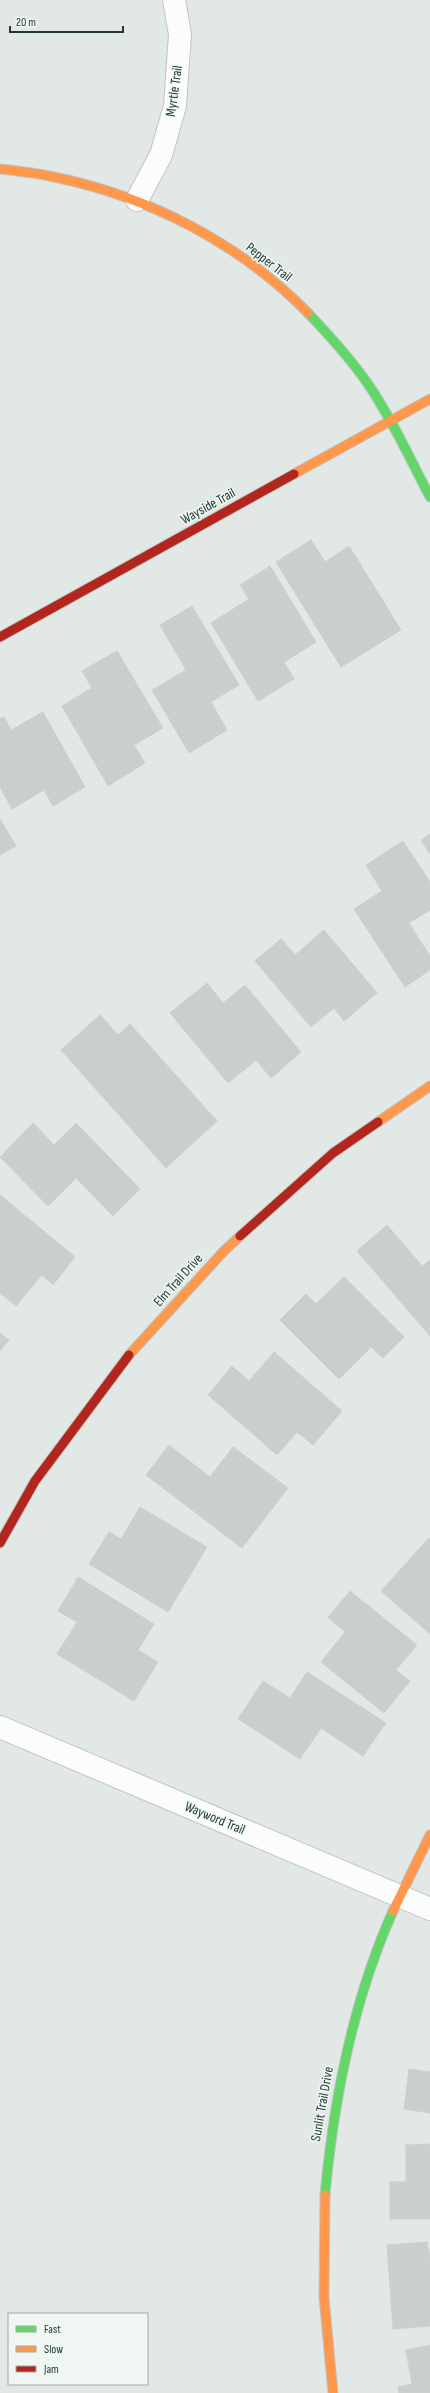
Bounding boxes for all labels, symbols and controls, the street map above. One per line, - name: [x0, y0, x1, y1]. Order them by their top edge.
- scale bar: [10, 8, 123, 34]
- text: 20 m: [16, 15, 36, 30]
- street label: Myrtle Trail: [162, 64, 186, 118]
- street label: Pepper Trail: [242, 239, 296, 285]
- street label: Wayside Trail: [178, 484, 238, 528]
- street label: Elm Trail Drive: [150, 1250, 206, 1310]
- street label: Wayword Trail: [182, 1798, 248, 1838]
- street label: Sunlit Trail Drive: [307, 2065, 337, 2143]
- legend: [8, 2313, 148, 2385]
- text: Fast: [44, 2322, 61, 2337]
- text: Slow: [44, 2342, 63, 2357]
- text: Jam: [43, 2362, 59, 2377]

